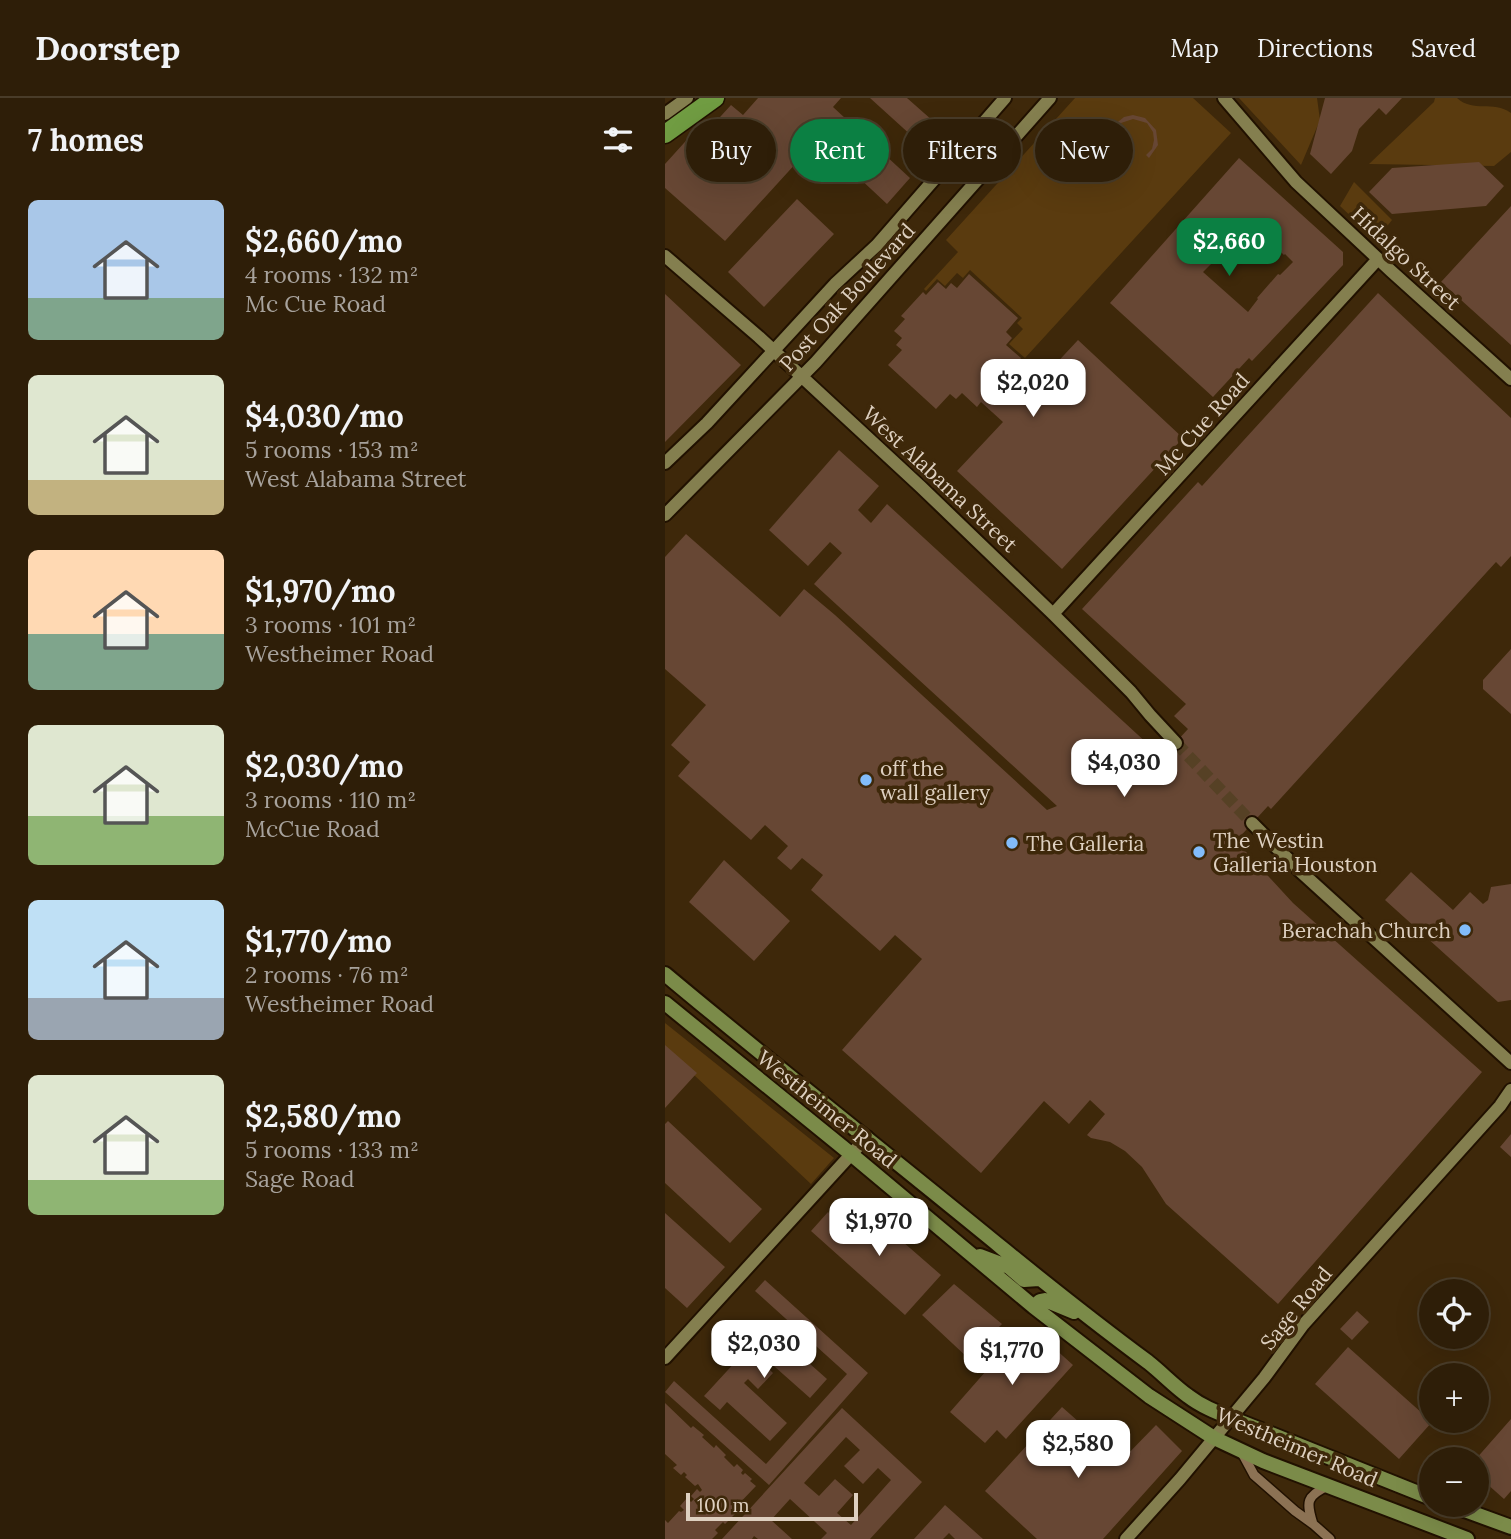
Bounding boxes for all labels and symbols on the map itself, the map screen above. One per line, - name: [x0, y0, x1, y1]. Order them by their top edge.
- street label: Hidalgo Street: [1346, 200, 1467, 316]
- street label: Post Oak Boulevard: [773, 217, 921, 377]
- pin: $2,660: [1172, 218, 1286, 278]
- pin: $2,020: [976, 360, 1090, 419]
- street label: Mc Cue Road: [1149, 367, 1255, 481]
- street label: West Alabama Street: [857, 400, 1024, 558]
- pin: $4,030: [1067, 740, 1181, 799]
- place label: off the wall gallery: [880, 755, 990, 806]
- marker: off the wall gallery: [858, 772, 874, 788]
- place label: The Westin Galleria Houston: [1213, 827, 1378, 878]
- place label: The Galleria: [1026, 830, 1145, 857]
- marker: The Galleria: [1004, 835, 1020, 851]
- marker: The Westin Galleria Houston: [1191, 844, 1207, 860]
- place label: Berachah Church: [1282, 917, 1451, 944]
- marker: Berachah Church: [1457, 922, 1473, 938]
- street label: Westheimer Road: [751, 1044, 903, 1174]
- pin: $1,970: [822, 1198, 936, 1258]
- street label: Sage Road: [1254, 1261, 1338, 1355]
- pin: $2,030: [707, 1320, 821, 1380]
- pin: $1,770: [955, 1328, 1069, 1387]
- street label: Westheimer Road: [1212, 1401, 1382, 1493]
- pin: $2,580: [1021, 1420, 1135, 1480]
- scale bar: [686, 1490, 857, 1522]

